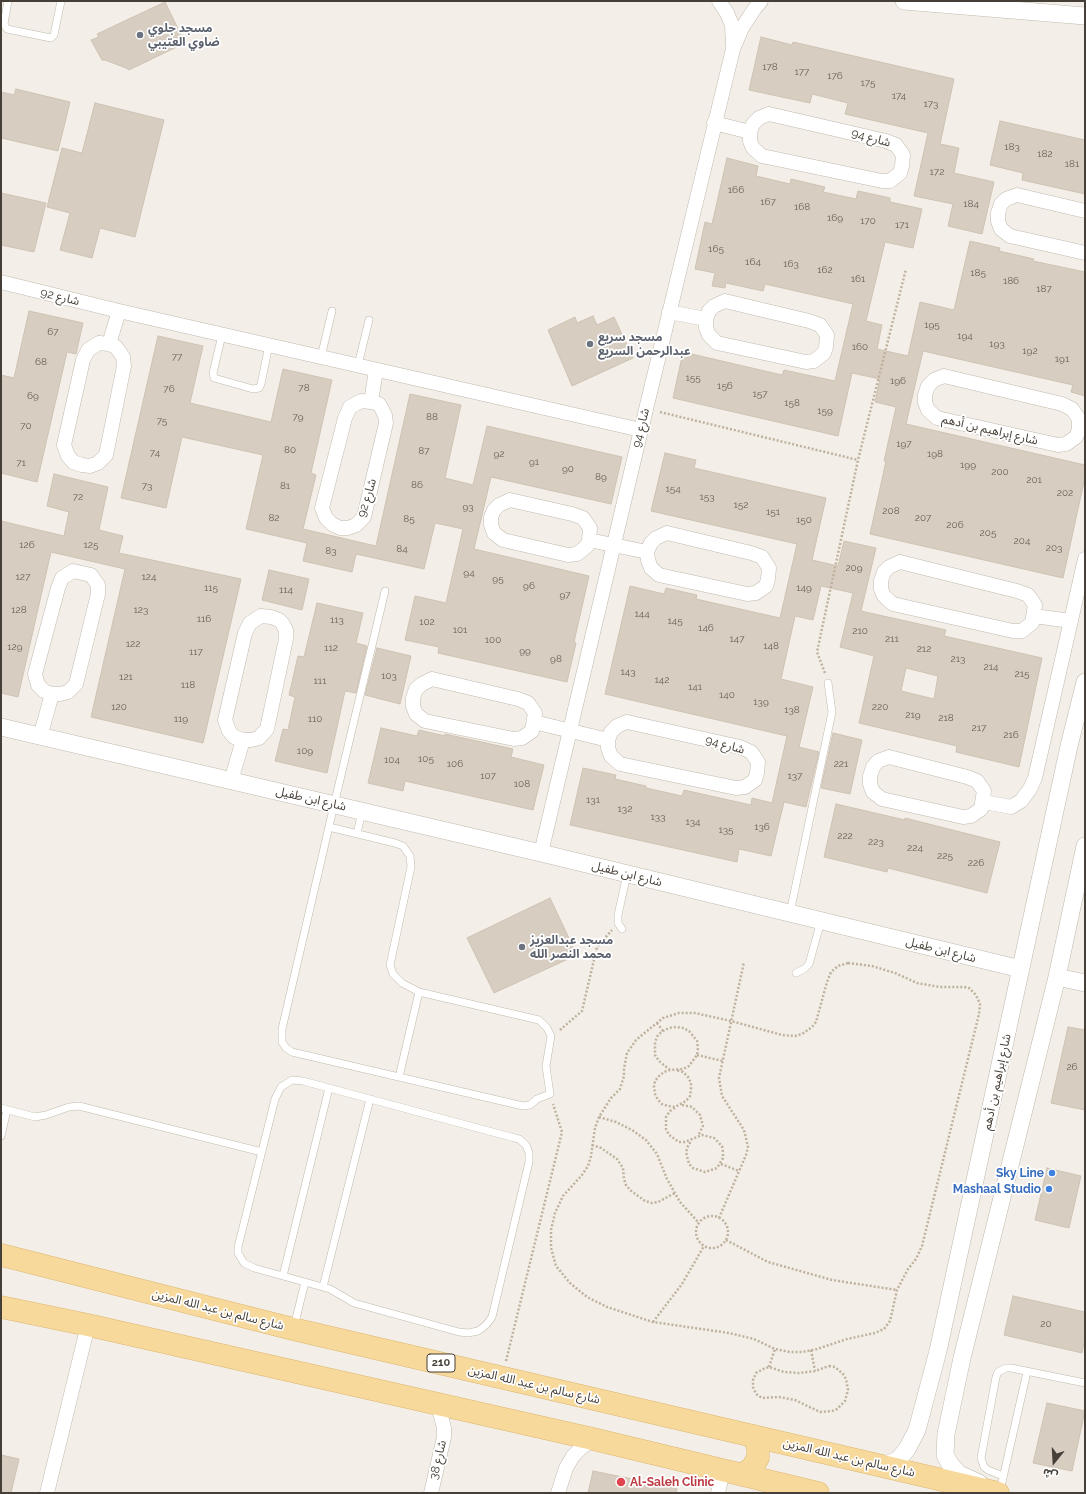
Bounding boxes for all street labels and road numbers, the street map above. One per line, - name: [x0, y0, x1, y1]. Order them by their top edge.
- street label: شارع 94: [850, 126, 892, 150]
- street label: شارع 92: [39, 285, 81, 309]
- street label: شارع 94: [629, 407, 653, 449]
- street label: شارع إبراهيم بن أدهم: [941, 412, 1039, 448]
- street label: شارع 92: [354, 477, 380, 519]
- street label: شارع 94: [704, 733, 746, 757]
- street label: شارع ابن طفيل: [274, 784, 348, 814]
- street label: شارع ابن طفيل: [590, 858, 664, 890]
- street label: شارع ابن طفيل: [904, 934, 978, 966]
- street label: شارع إبراهيم بن أدهم: [980, 1032, 1014, 1132]
- street label: شارع سالم بن عبد الله المزين: [151, 1287, 285, 1333]
- road number: 210: [427, 1354, 455, 1372]
- street label: شارع سالم بن عبد الله المزين: [467, 1363, 601, 1407]
- street label: شارع سالم بن عبد الله المزين: [782, 1436, 916, 1480]
- street label: شارع 38: [426, 1439, 450, 1481]

